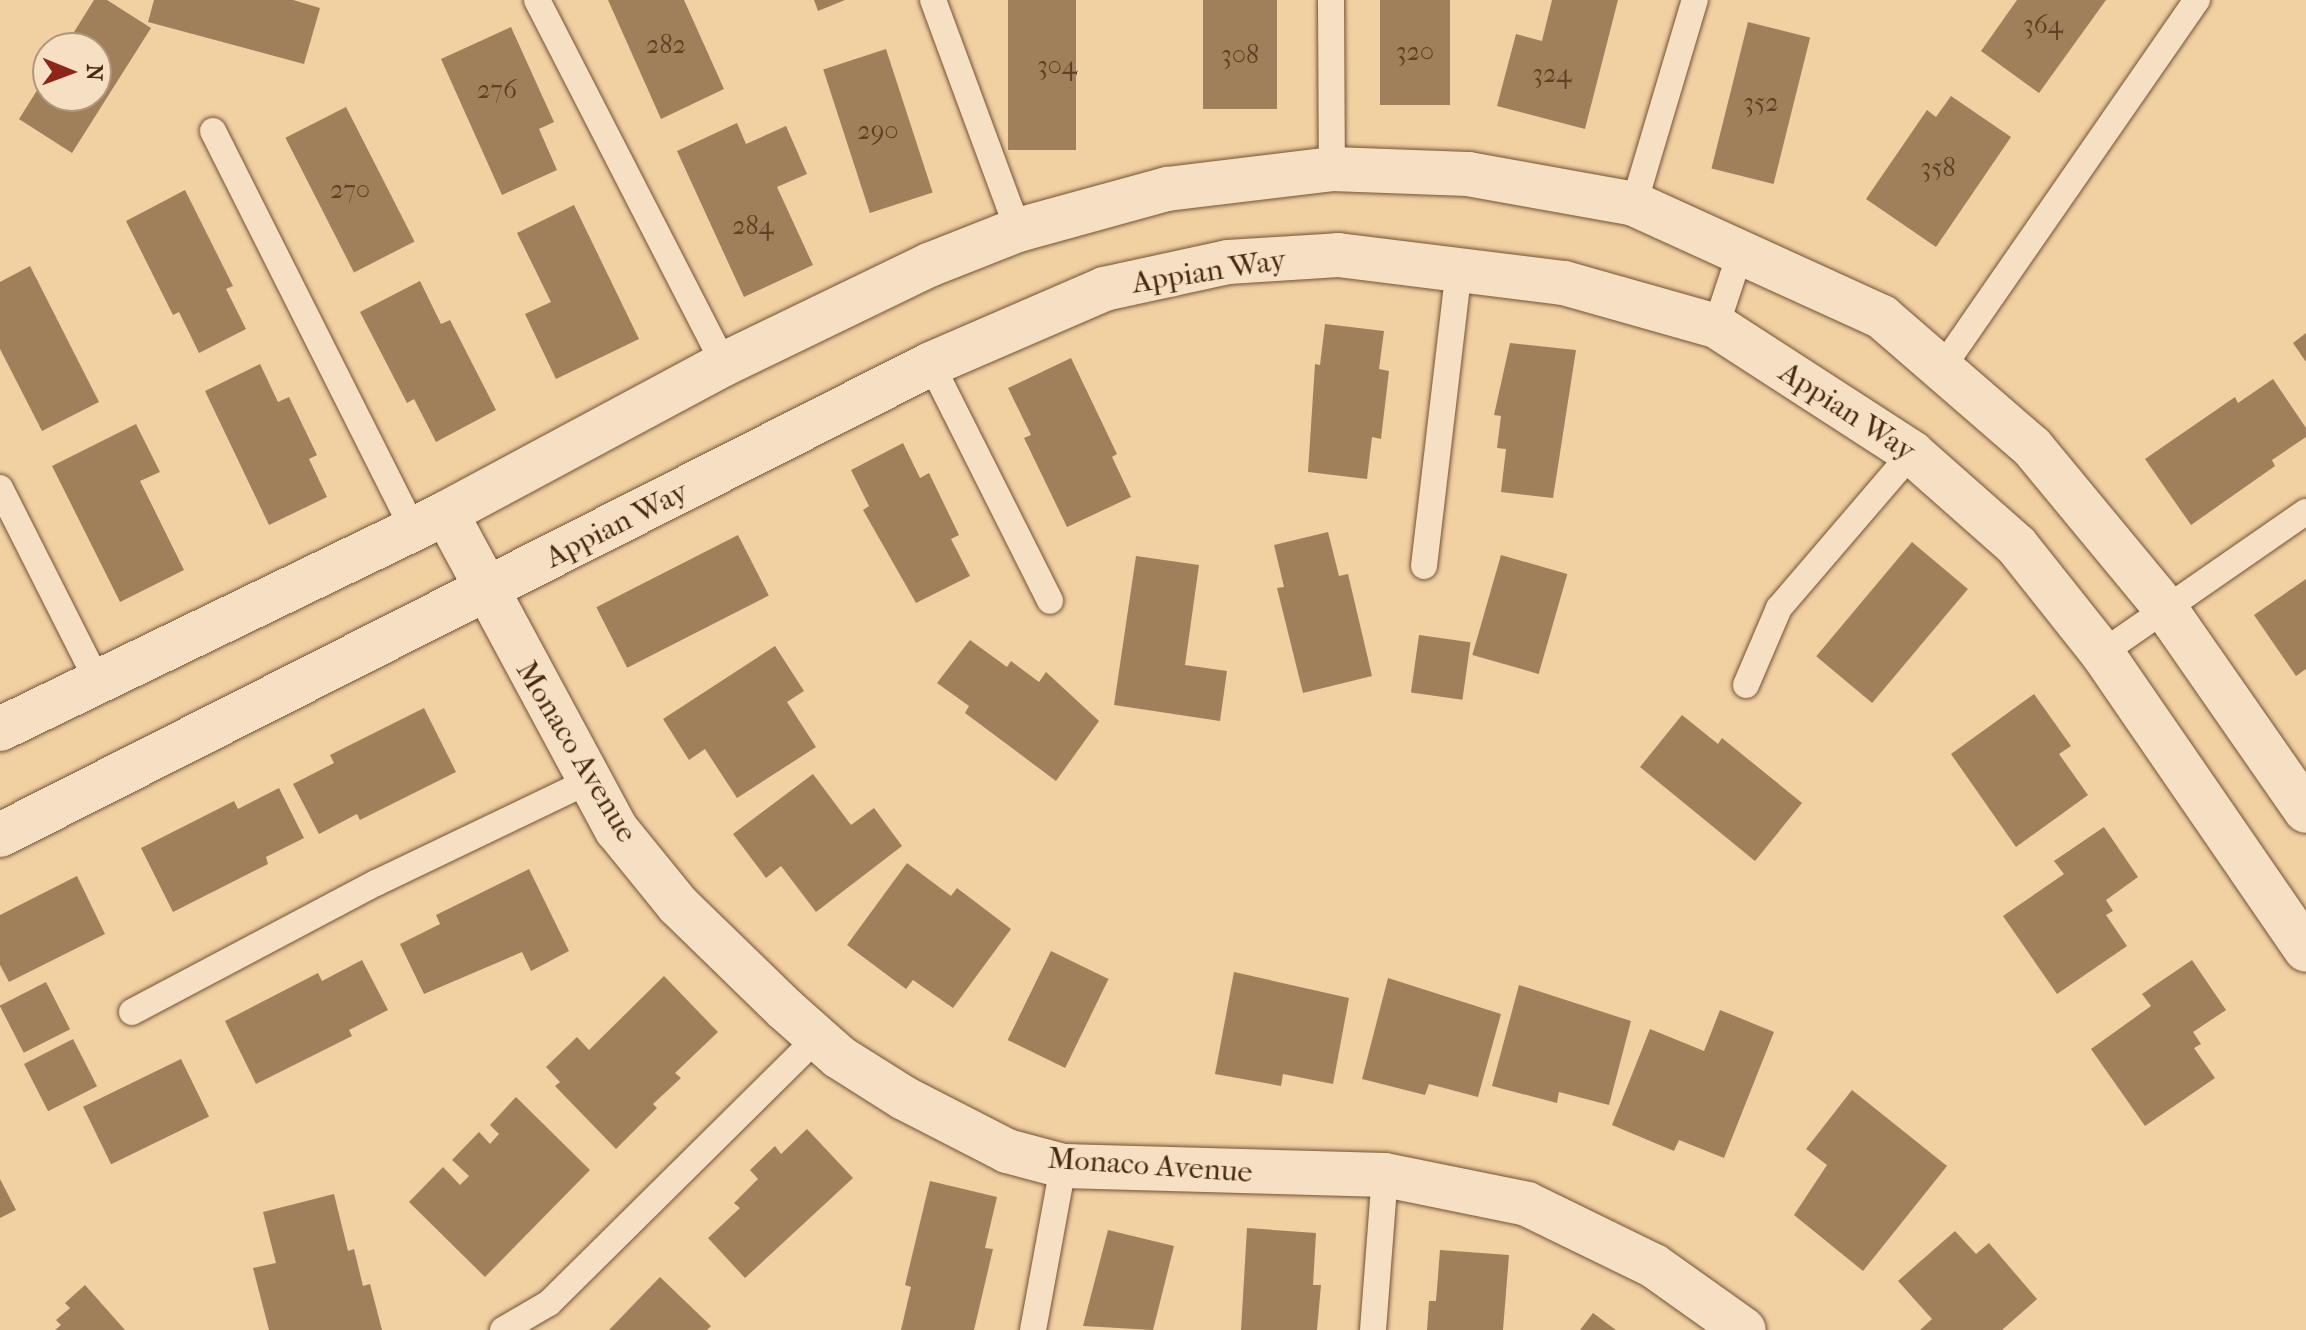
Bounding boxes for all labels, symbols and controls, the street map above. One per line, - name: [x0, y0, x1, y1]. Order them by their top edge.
- house number: 364: [2023, 9, 2063, 41]
- house number: 282: [646, 29, 686, 61]
- north arrow: [32, 32, 112, 112]
- house number: 320: [1396, 36, 1434, 68]
- house number: 308: [1221, 39, 1259, 71]
- house number: 304: [1037, 50, 1077, 82]
- house number: 324: [1532, 58, 1572, 90]
- text: N: [81, 64, 107, 81]
- house number: 276: [477, 74, 517, 106]
- house number: 352: [1743, 87, 1779, 119]
- house number: 290: [857, 115, 899, 147]
- house number: 358: [1921, 152, 1955, 184]
- house number: 270: [330, 174, 370, 206]
- house number: 284: [732, 210, 774, 242]
- street label: Appian Way: [1130, 242, 1288, 302]
- street label: Appian Way: [1772, 355, 1922, 469]
- street label: Appian Way: [540, 474, 694, 576]
- street label: Monaco Avenue: [508, 655, 644, 849]
- street label: Monaco Avenue: [1046, 1141, 1254, 1191]

